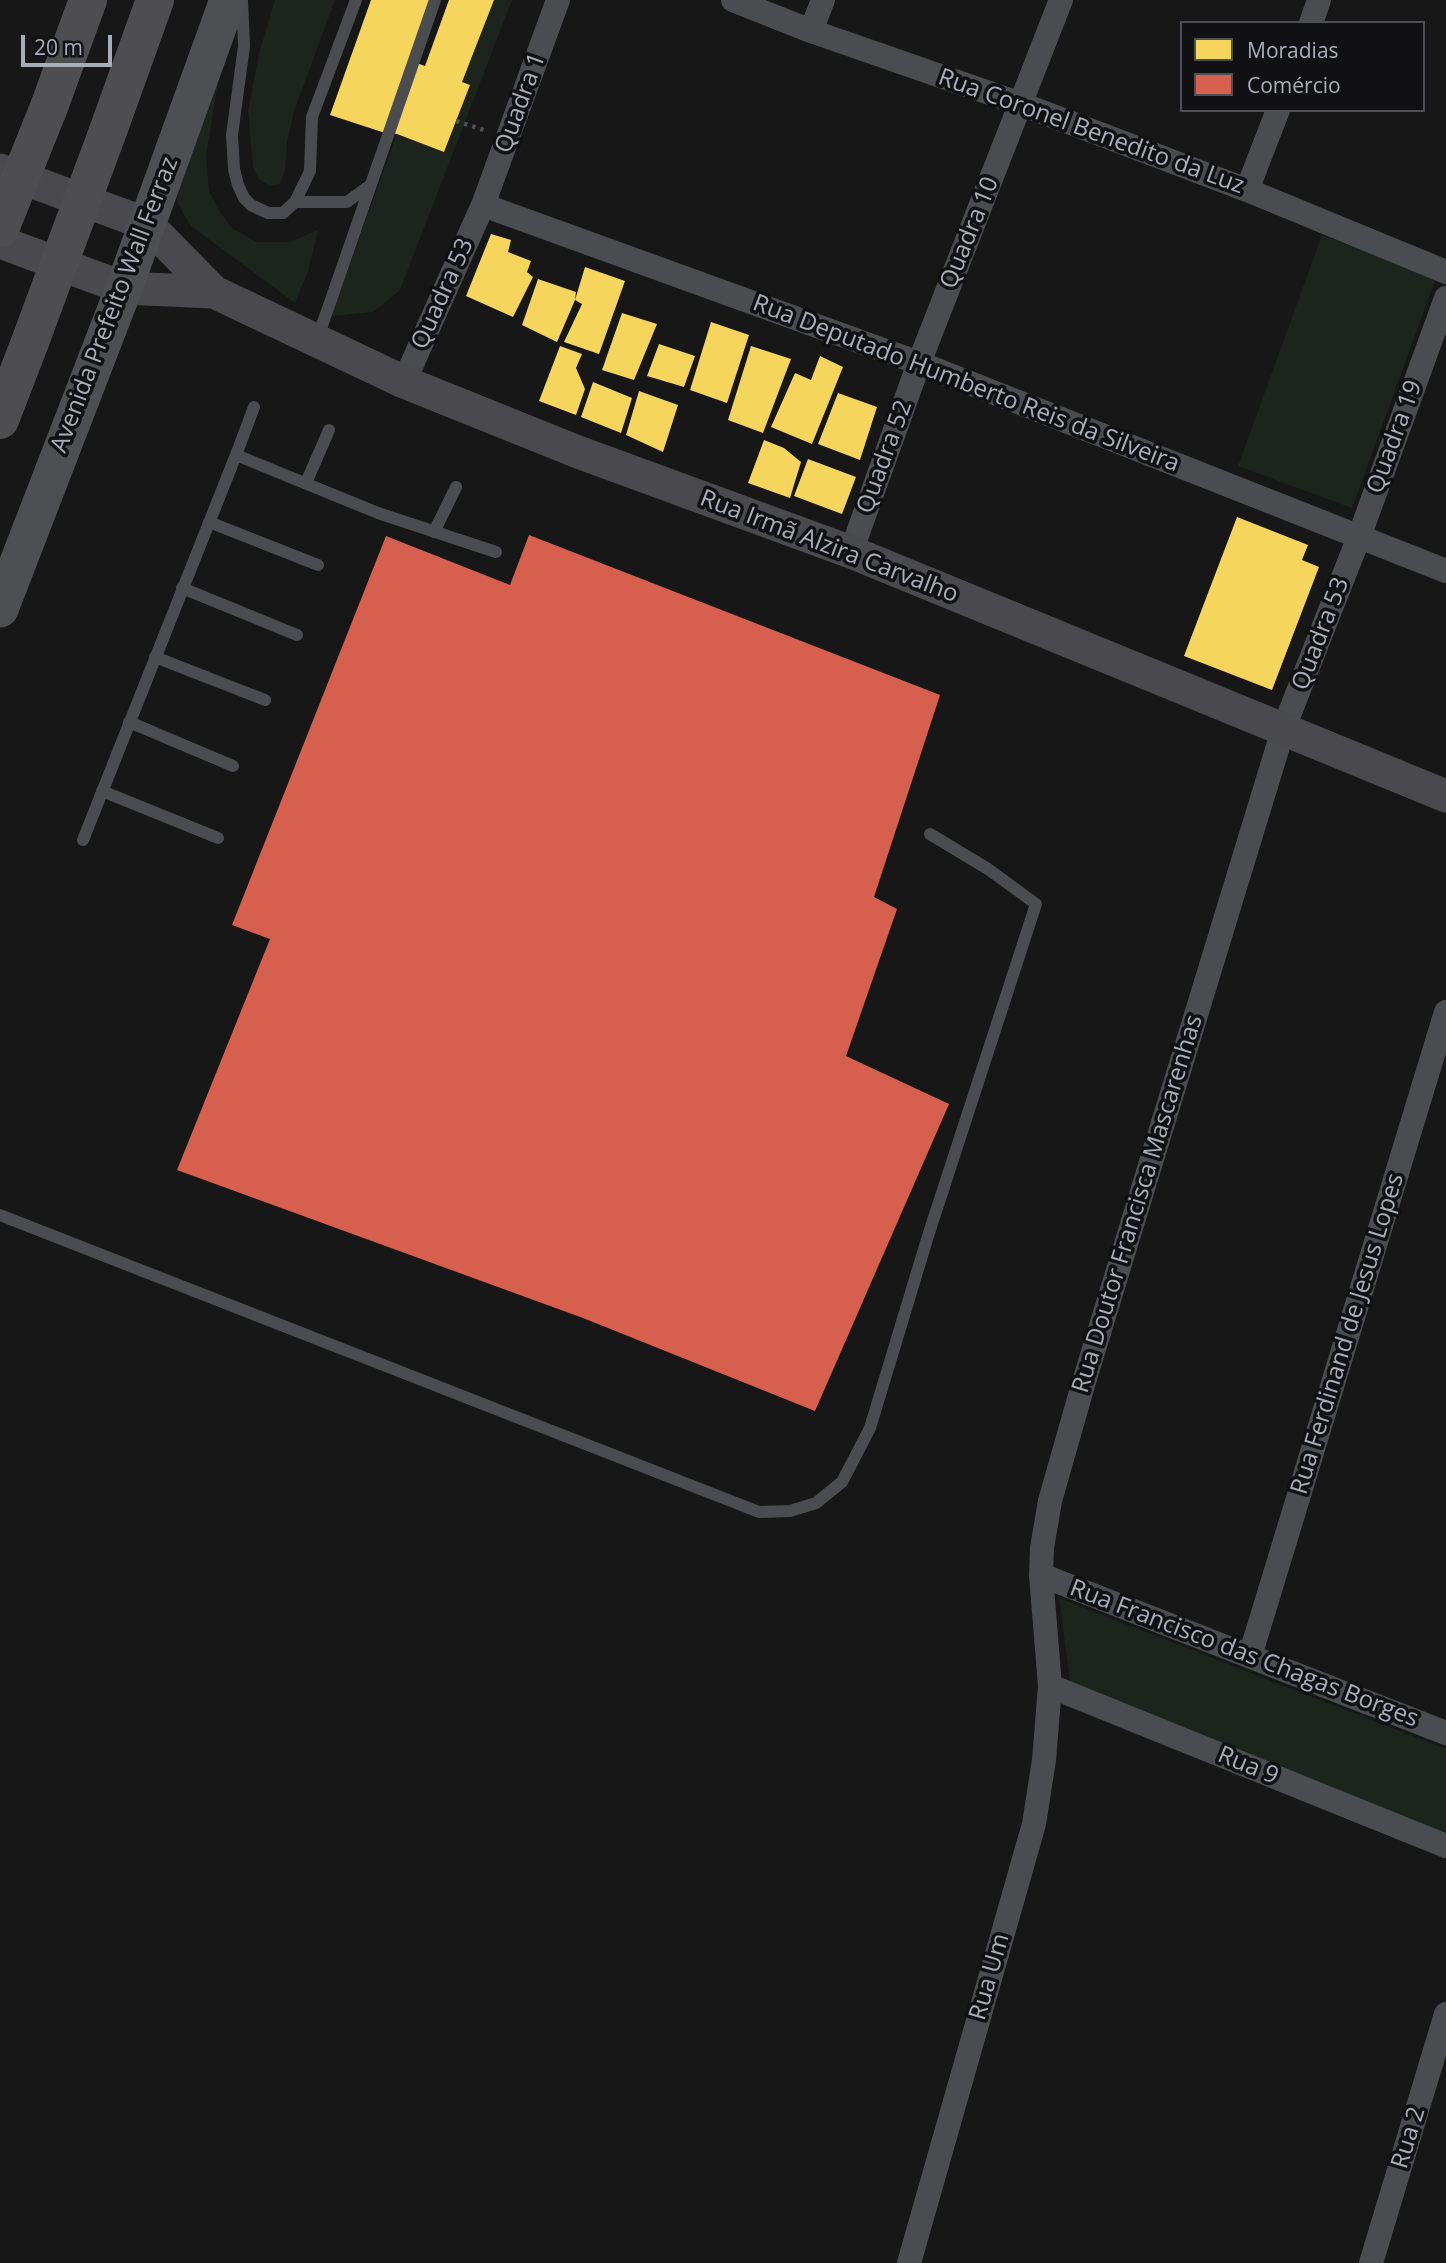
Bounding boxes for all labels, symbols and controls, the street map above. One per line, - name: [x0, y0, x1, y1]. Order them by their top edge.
- scale bar: [24, 21, 116, 65]
- legend: [1180, 21, 1425, 112]
- text: 20 m: [34, 33, 83, 61]
- text: Moradias: [1247, 36, 1339, 64]
- street label: Quadra 1: [490, 49, 552, 157]
- street label: Rua Coronel Benedito da Luz: [934, 63, 1248, 201]
- text: Comércio: [1247, 71, 1341, 99]
- street label: Avenida Prefeito Wall Ferraz: [45, 153, 185, 457]
- street label: Quadra 10: [935, 173, 1005, 293]
- street label: Quadra 53: [406, 234, 480, 354]
- street label: Rua Deputado Humberto Reis da Silveira: [749, 289, 1183, 479]
- street label: Quadra 19: [1361, 377, 1429, 497]
- street label: Quadra 52: [851, 397, 919, 517]
- street label: Rua Irmã Alzira Carvalho: [696, 484, 962, 610]
- street label: Quadra 53: [1286, 574, 1356, 694]
- street label: Rua Doutor Francisca Mascarenhas: [1067, 1012, 1209, 1396]
- street label: Rua Ferdinand de Jesus Lopes: [1285, 1170, 1411, 1498]
- street label: Rua Francisco das Chagas Borges: [1066, 1574, 1422, 1734]
- street label: Rua 9: [1213, 1741, 1283, 1791]
- street label: Rua Um: [964, 1930, 1016, 2024]
- street label: Rua 2: [1386, 2104, 1432, 2172]

